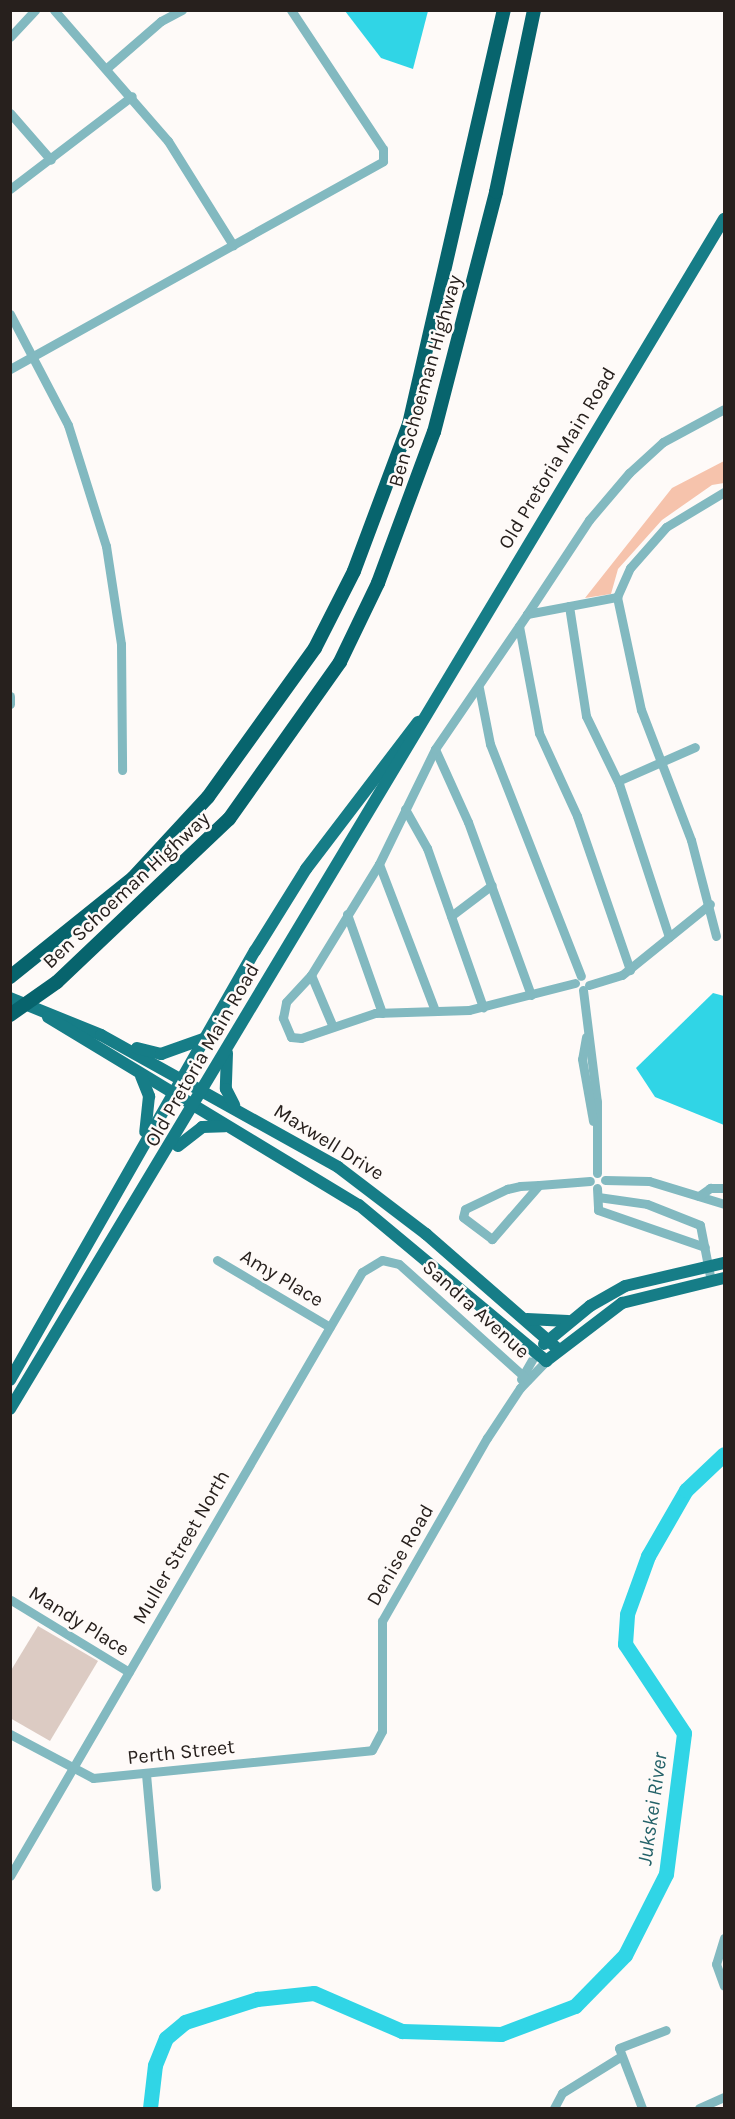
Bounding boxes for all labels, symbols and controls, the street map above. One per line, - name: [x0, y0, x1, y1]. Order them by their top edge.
- street label: Ben Schoeman Highway: [383, 272, 467, 490]
- street label: Old Pretoria Main Road: [493, 363, 621, 553]
- street label: Ben Schoeman Highway: [38, 806, 214, 974]
- street label: Old Pretoria Main Road: [140, 959, 264, 1151]
- street label: Maxwell Drive: [269, 1099, 389, 1185]
- street label: Amy Place: [236, 1244, 328, 1312]
- street label: Sandra Avenue: [417, 1255, 535, 1363]
- street label: Muller Street North: [127, 1466, 235, 1628]
- street label: Denise Road: [361, 1500, 439, 1610]
- street label: Mandy Place: [24, 1581, 134, 1661]
- street label: Perth Street: [126, 1734, 236, 1770]
- water label: Jukskei River: [632, 1751, 672, 1867]

